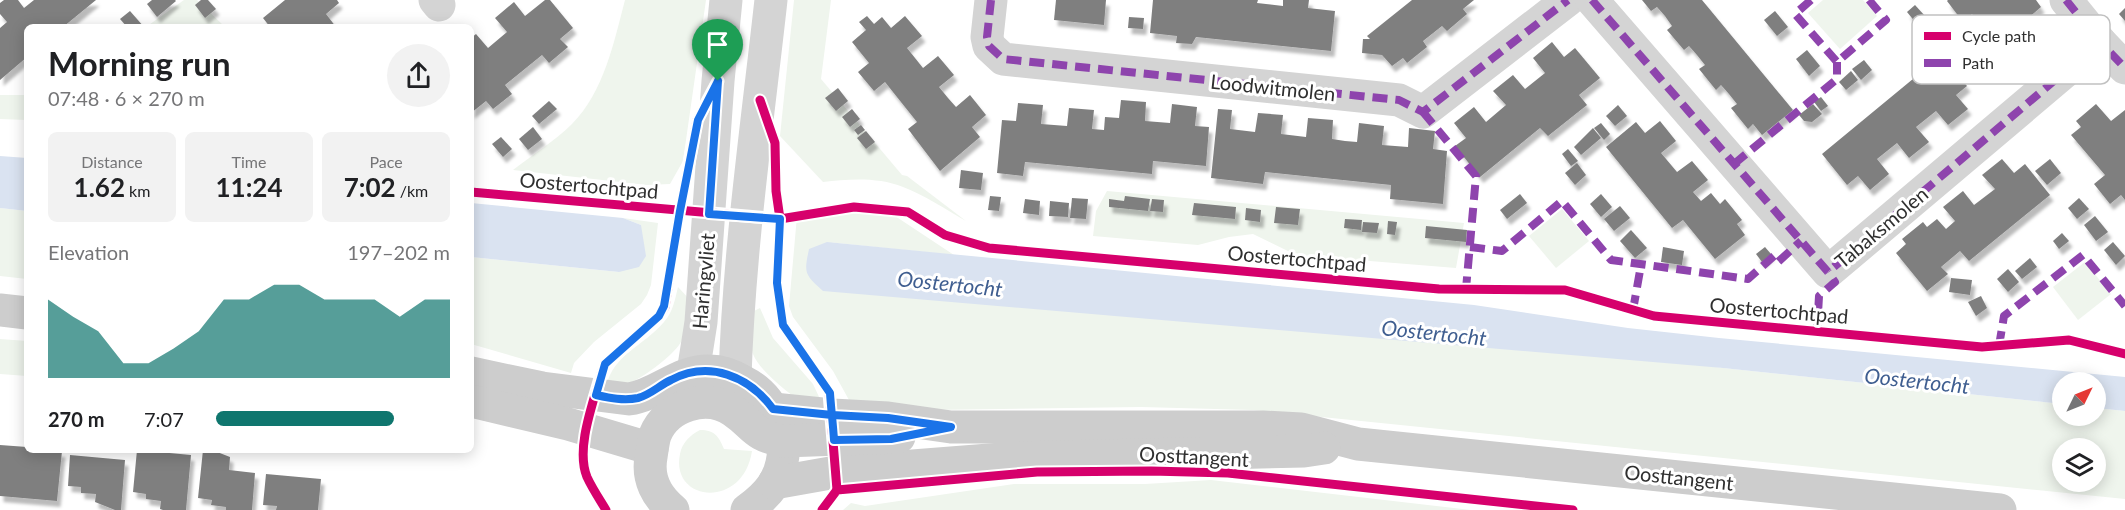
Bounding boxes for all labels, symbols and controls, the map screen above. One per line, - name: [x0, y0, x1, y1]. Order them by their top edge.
- legend: [1912, 15, 2110, 84]
- pin: [692, 19, 743, 81]
- text: Cycle path: [1962, 26, 2036, 45]
- icon: arrive: [701, 28, 734, 61]
- text: Morning run: [48, 43, 231, 83]
- button: share: [387, 44, 450, 107]
- text: Path: [1962, 53, 1994, 72]
- street label: Loodwitmolen: [1209, 69, 1337, 105]
- text: 07:48 · 6 × 270 m: [48, 86, 205, 110]
- text: Distance: [81, 152, 143, 171]
- text: Time: [232, 152, 266, 171]
- text: Pace: [369, 152, 403, 171]
- street label: Oostertochtpad: [519, 167, 659, 203]
- text: 1.62: [74, 171, 125, 203]
- text: 11:24: [215, 171, 283, 203]
- text: 7:02: [344, 171, 396, 203]
- text: km: [125, 181, 150, 200]
- text: /km: [396, 181, 428, 200]
- street label: Tabaksmolen: [1830, 181, 1932, 273]
- street label: Haringvliet: [687, 232, 719, 330]
- text: Elevation: [48, 240, 129, 264]
- text: 197–202 m: [347, 240, 450, 264]
- street label: Oostertochtpad: [1227, 240, 1367, 276]
- water label: Oostertocht: [896, 265, 1004, 301]
- street label: Oostertochtpad: [1709, 292, 1849, 328]
- water label: Oostertocht: [1380, 314, 1488, 350]
- water label: Oostertocht: [1863, 362, 1971, 398]
- north arrow: [2052, 372, 2106, 426]
- map controls: [2052, 372, 2106, 492]
- text: 270 m: [48, 407, 104, 431]
- text: 7:07: [144, 407, 184, 431]
- button: layers: [2052, 438, 2106, 492]
- street label: Oosttangent: [1139, 441, 1249, 471]
- street label: Oosttangent: [1623, 459, 1735, 495]

